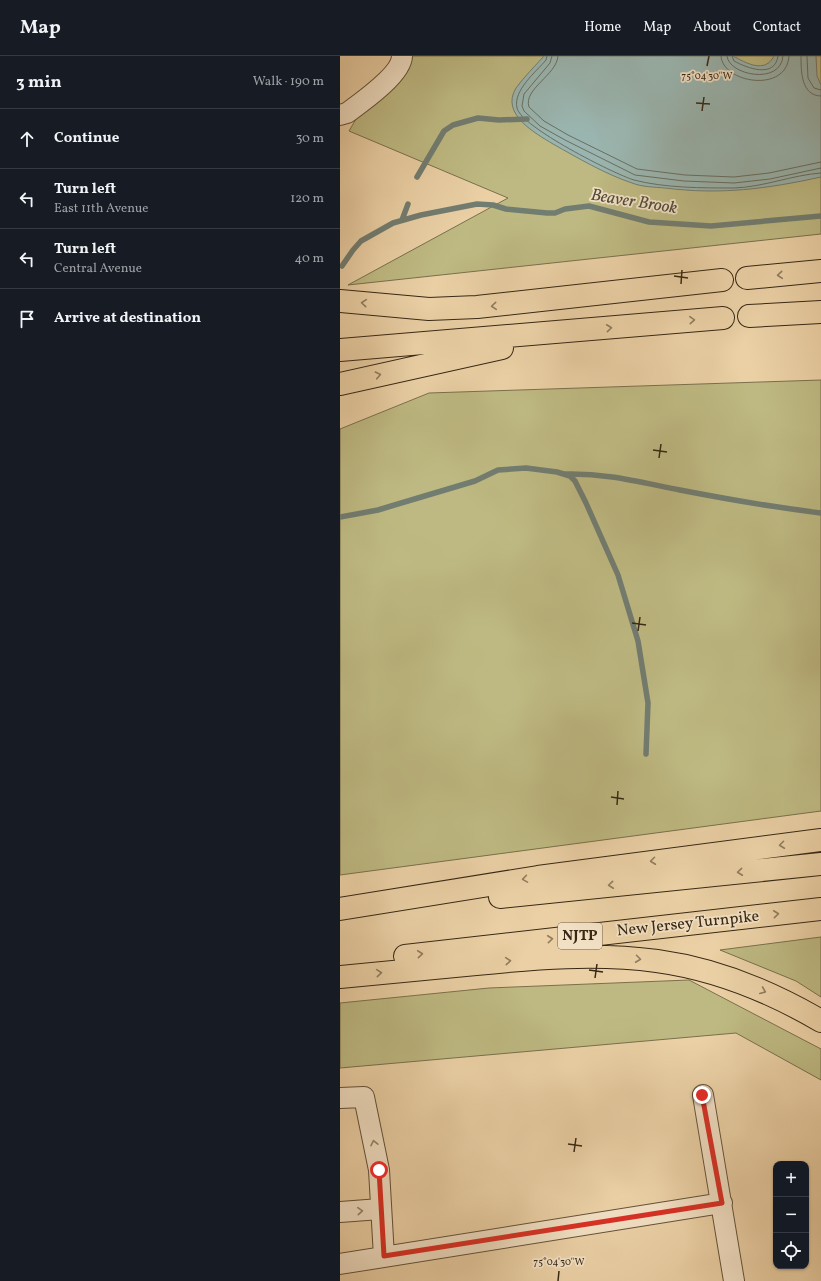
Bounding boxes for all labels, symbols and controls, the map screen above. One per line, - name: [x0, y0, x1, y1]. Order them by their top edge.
- text: Map: [20, 15, 61, 41]
- text: Home: [584, 18, 621, 37]
- text: Map: [643, 18, 671, 37]
- text: About: [693, 18, 731, 37]
- text: Contact: [753, 18, 801, 37]
- text: 75°04'30"W: [681, 69, 733, 83]
- text: 3 min: [16, 71, 62, 94]
- text: Walk · 190 m: [253, 73, 324, 91]
- icon: ahead: [16, 128, 38, 150]
- text: Continue: [54, 128, 119, 149]
- text: 30 m: [296, 130, 324, 148]
- text: Turn left: [54, 179, 116, 200]
- water label: Beaver Brook: [589, 184, 679, 220]
- icon: left: [16, 188, 38, 210]
- text: 120 m: [290, 190, 324, 208]
- text: East 11th Avenue: [54, 200, 149, 218]
- text: Turn left: [54, 239, 116, 260]
- icon: left: [16, 248, 38, 270]
- text: 40 m: [295, 250, 324, 268]
- text: Central Avenue: [54, 260, 142, 278]
- one-way arrow: [777, 270, 783, 279]
- one-way arrow: [361, 299, 367, 308]
- one-way arrow: [491, 302, 497, 311]
- icon: arrive: [16, 308, 38, 330]
- text: Arrive at destination: [54, 308, 201, 329]
- one-way arrow: [688, 316, 695, 325]
- one-way arrow: [606, 324, 612, 333]
- one-way arrow: [375, 371, 381, 379]
- one-way arrow: [779, 840, 785, 849]
- one-way arrow: [650, 857, 656, 866]
- one-way arrow: [737, 868, 743, 877]
- one-way arrow: [521, 874, 528, 883]
- one-way arrow: [608, 881, 614, 890]
- street label: New Jersey Turnpike: [616, 906, 760, 942]
- one-way arrow: [773, 910, 779, 919]
- road number: NJTP: [558, 923, 602, 949]
- one-way arrow: [547, 935, 553, 944]
- one-way arrow: [417, 950, 424, 959]
- one-way arrow: [635, 954, 641, 963]
- one-way arrow: [505, 956, 511, 965]
- one-way arrow: [376, 969, 382, 978]
- one-way arrow: [759, 986, 767, 994]
- route end: [693, 1086, 711, 1104]
- one-way arrow: [370, 1140, 378, 1146]
- route start: [370, 1161, 388, 1179]
- map controls: [773, 1161, 809, 1269]
- button: +: [773, 1161, 809, 1197]
- button: −: [773, 1197, 809, 1233]
- one-way arrow: [357, 1206, 363, 1215]
- button: locate: [773, 1233, 809, 1269]
- text: 75°04'30"W: [533, 1255, 585, 1269]

